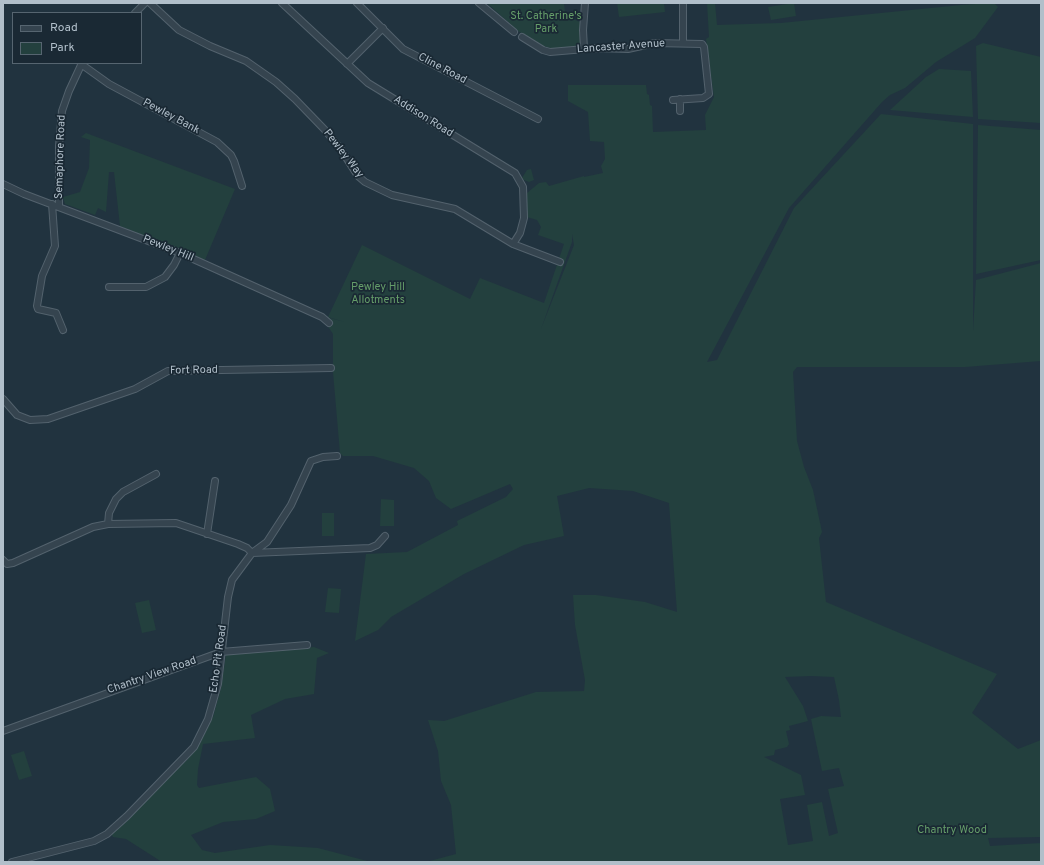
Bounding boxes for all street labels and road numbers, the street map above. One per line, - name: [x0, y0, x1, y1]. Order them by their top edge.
- street label: Lancaster Avenue: [576, 37, 666, 57]
- street label: Cline Road: [415, 51, 469, 87]
- street label: Addison Road: [391, 93, 455, 141]
- street label: Pewley Bank: [140, 96, 202, 138]
- street label: Semaphore Road: [53, 115, 69, 199]
- street label: Pewley Way: [320, 127, 366, 181]
- street label: Pewley Hill: [141, 233, 195, 265]
- street label: Fort Road: [170, 364, 218, 378]
- street label: Echo Pit Road: [208, 624, 230, 694]
- street label: Chantry View Road: [106, 655, 198, 697]

